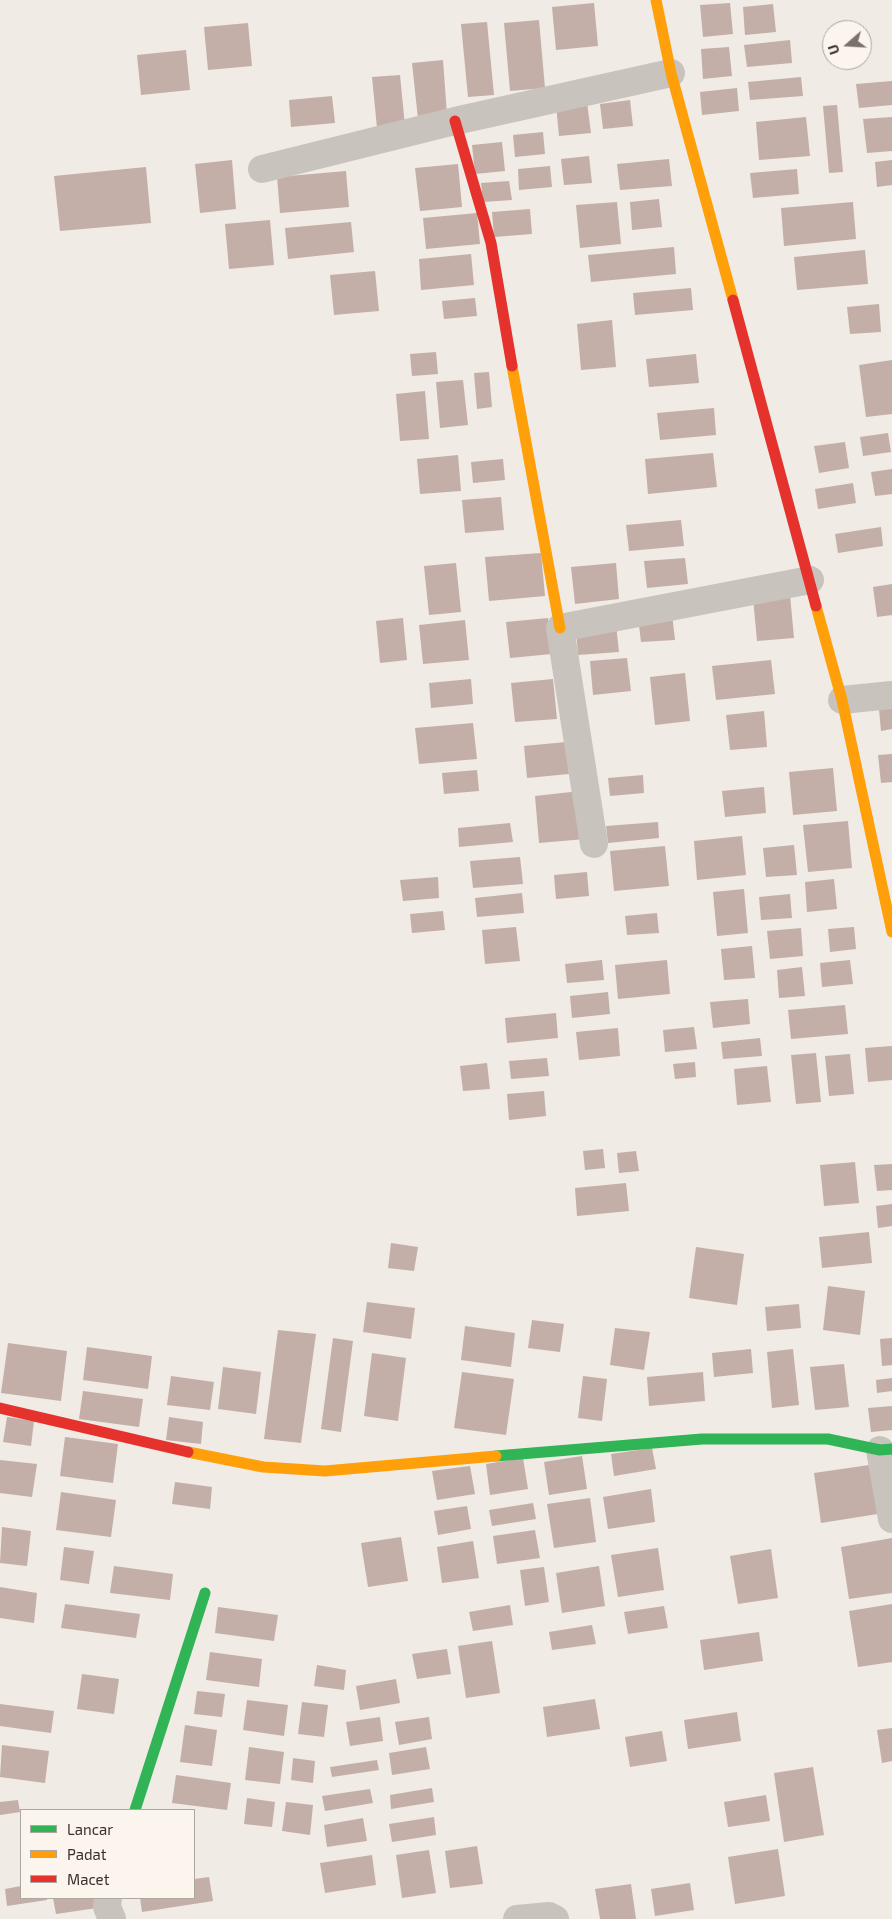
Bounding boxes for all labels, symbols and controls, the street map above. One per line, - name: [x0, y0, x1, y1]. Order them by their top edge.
- north arrow: [822, 20, 872, 70]
- text: U: [824, 42, 843, 57]
- legend: [20, 1809, 195, 1899]
- text: Lancar: [67, 1820, 113, 1838]
- text: Padat: [67, 1845, 107, 1863]
- text: Macet: [67, 1870, 109, 1888]

